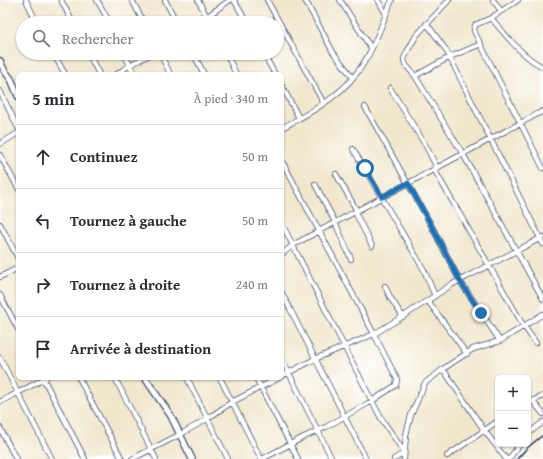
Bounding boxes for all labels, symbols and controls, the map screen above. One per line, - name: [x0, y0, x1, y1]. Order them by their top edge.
- search box: [16, 16, 284, 60]
- icon: search: [30, 27, 52, 49]
- text: Rechercher: [62, 28, 134, 49]
- text: 5 min: [32, 86, 74, 111]
- text: À pied · 340 m: [193, 89, 268, 108]
- icon: ahead: [32, 146, 54, 168]
- text: Continuez: [70, 146, 138, 167]
- text: 50 m: [242, 147, 268, 166]
- route start: [356, 159, 374, 177]
- icon: left: [32, 210, 54, 232]
- text: Tournez à gauche: [70, 210, 187, 231]
- text: 50 m: [242, 211, 268, 230]
- icon: right: [32, 274, 54, 296]
- text: Tournez à droite: [70, 274, 180, 295]
- text: 240 m: [236, 275, 268, 294]
- route end: [472, 304, 490, 322]
- icon: arrive: [32, 338, 54, 360]
- text: Arrivée à destination: [70, 338, 211, 359]
- map controls: [495, 375, 531, 447]
- button: +: [495, 375, 531, 411]
- button: −: [495, 411, 531, 447]

